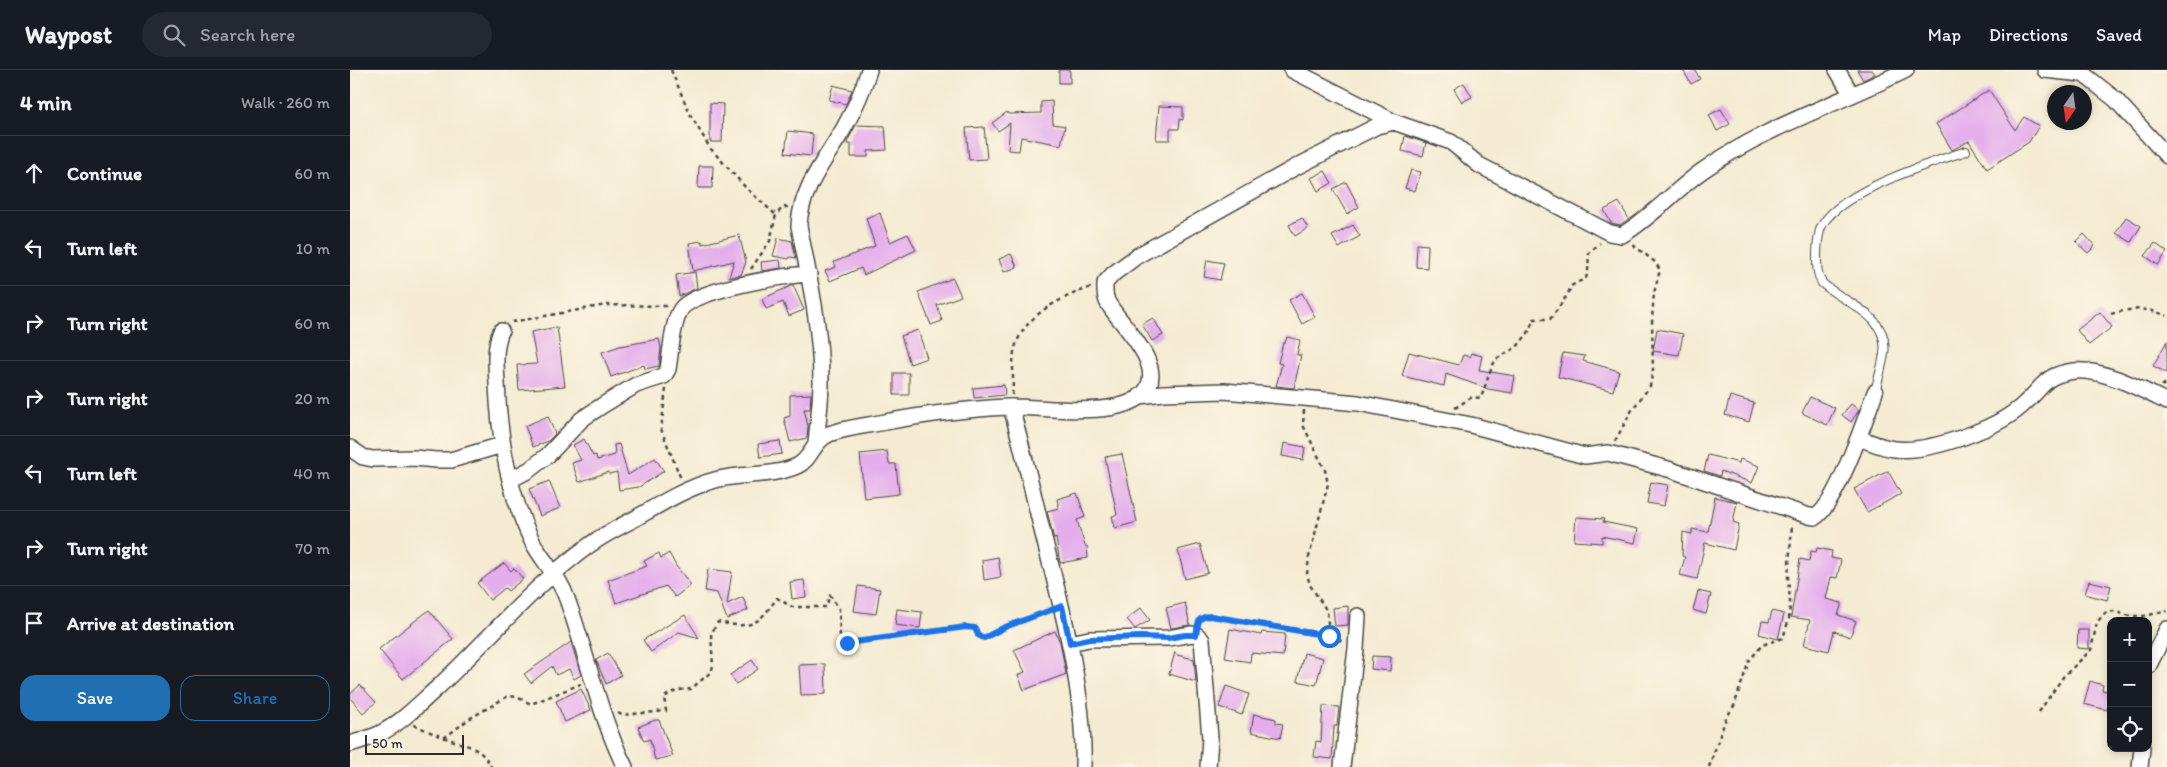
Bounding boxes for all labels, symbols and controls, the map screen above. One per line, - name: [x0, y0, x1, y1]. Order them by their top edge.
- search box: [142, 12, 492, 57]
- text: Waypost: [25, 20, 112, 49]
- icon: search: [160, 21, 188, 49]
- text: Search here: [200, 23, 295, 46]
- text: Map: [1928, 24, 1961, 46]
- text: Directions: [1989, 24, 2068, 46]
- text: Saved: [2096, 24, 2142, 46]
- north arrow: [2047, 85, 2092, 130]
- text: 4 min: [20, 90, 72, 115]
- text: Walk · 260 m: [241, 93, 330, 112]
- icon: ahead: [20, 159, 48, 187]
- text: Continue: [67, 162, 142, 185]
- text: 60 m: [295, 164, 330, 183]
- icon: left: [20, 234, 48, 262]
- text: Turn left: [67, 237, 137, 260]
- text: 10 m: [296, 239, 330, 258]
- icon: right: [20, 309, 48, 337]
- text: Turn right: [67, 312, 148, 335]
- text: 60 m: [295, 314, 330, 333]
- icon: right: [20, 384, 48, 412]
- text: Turn right: [67, 387, 148, 410]
- text: 20 m: [295, 389, 330, 408]
- icon: left: [20, 459, 48, 487]
- text: Turn left: [67, 462, 137, 485]
- text: 40 m: [293, 464, 330, 483]
- icon: right: [20, 534, 48, 562]
- text: Turn right: [67, 537, 148, 560]
- text: 70 m: [295, 539, 330, 558]
- icon: arrive: [20, 609, 48, 637]
- text: Arrive at destination: [67, 612, 234, 635]
- map controls: [2107, 617, 2152, 752]
- button: +: [2107, 617, 2152, 662]
- route start: [1318, 625, 1341, 648]
- route end: [836, 632, 859, 655]
- button: −: [2107, 662, 2152, 707]
- button: Save: [20, 675, 170, 721]
- button: Share: [180, 675, 330, 721]
- button: locate: [2107, 707, 2152, 752]
- scale bar: [365, 732, 464, 755]
- text: 50 m: [372, 735, 403, 752]

